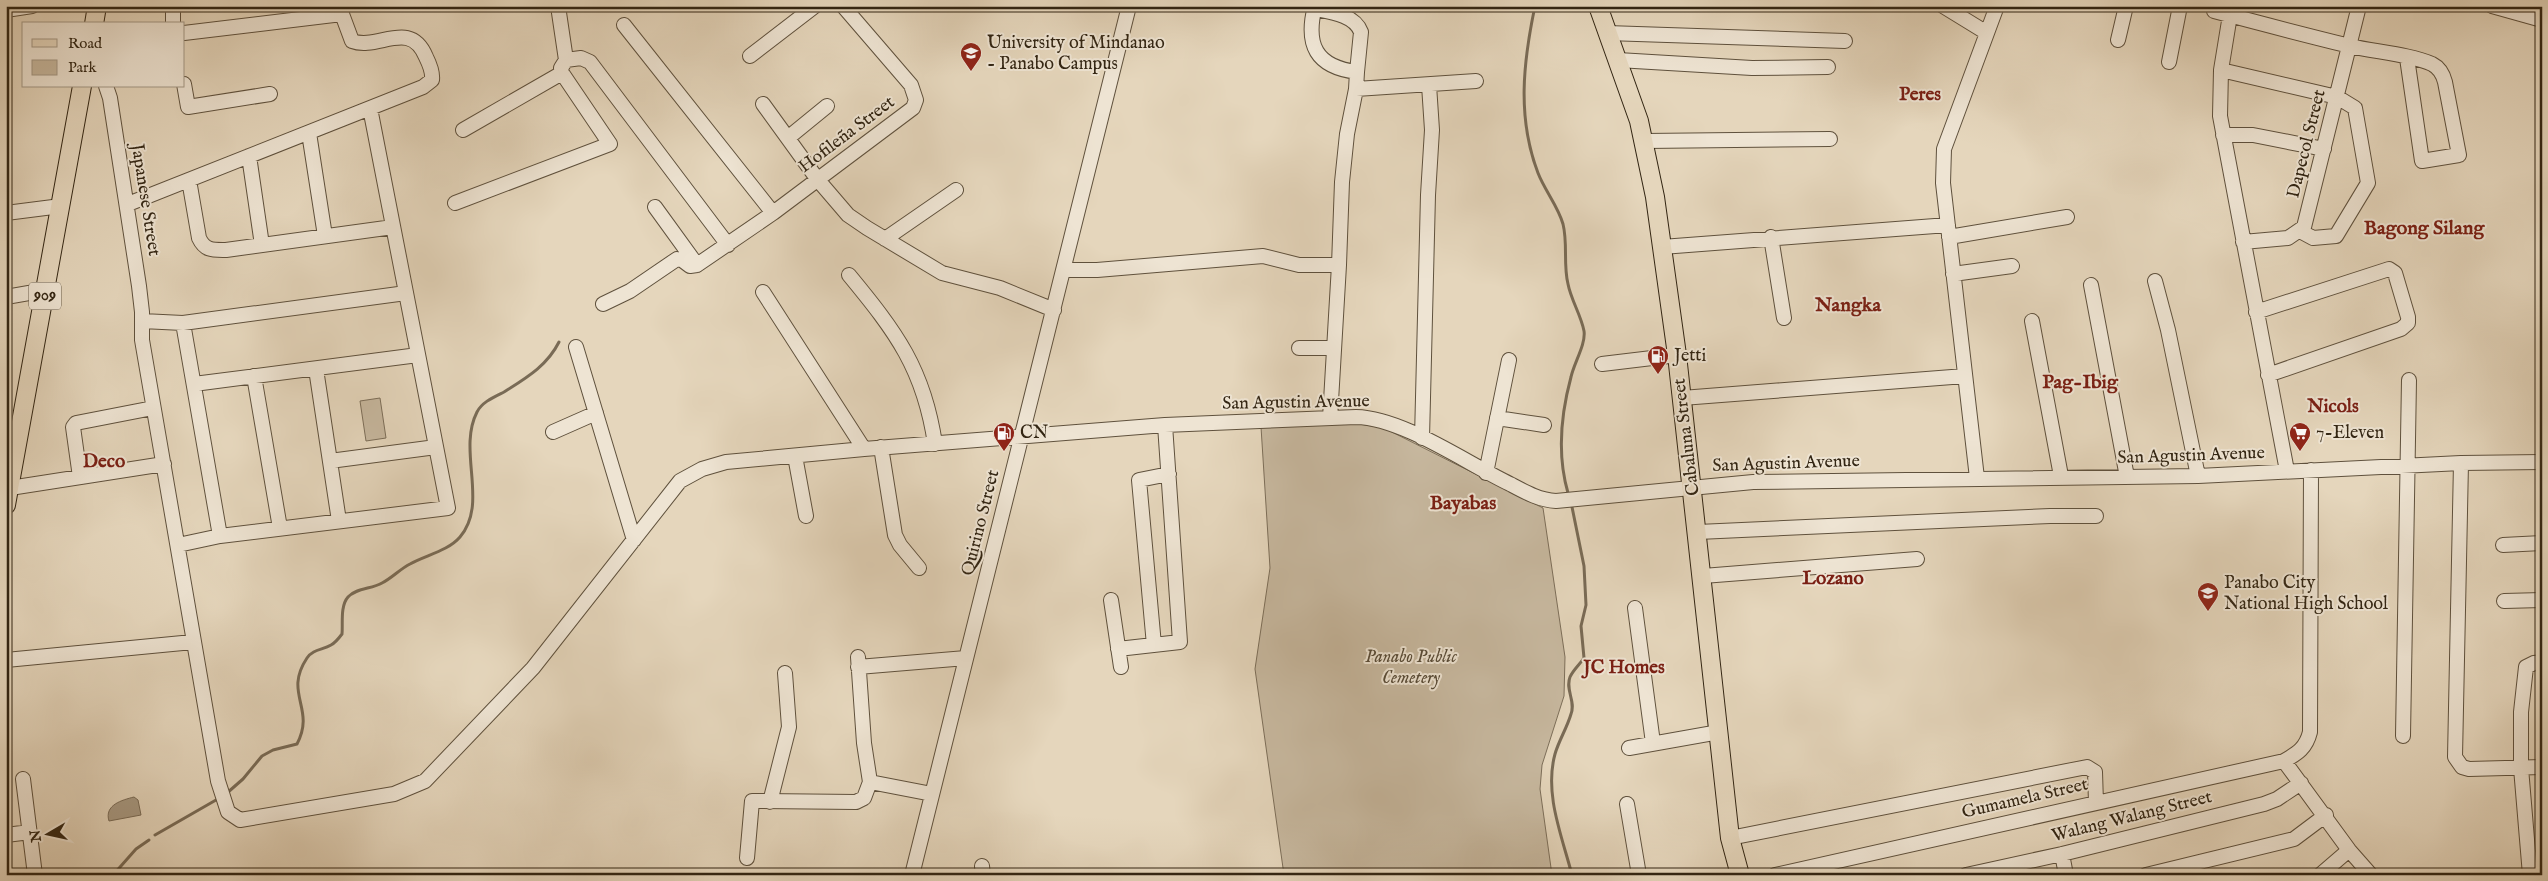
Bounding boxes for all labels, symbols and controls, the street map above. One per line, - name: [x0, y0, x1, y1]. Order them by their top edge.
- legend: [22, 22, 185, 88]
- place label: University of Mindanao - Panabo Campus: [987, 32, 1165, 76]
- text: Road: [68, 34, 103, 53]
- school or university icon: University of Mindanao - Panabo Campus: [959, 41, 983, 72]
- text: Park: [68, 58, 98, 77]
- district label: Peres: [1899, 83, 1941, 107]
- street label: Dapecol Street: [2282, 87, 2332, 201]
- street label: Hofileña Street: [794, 91, 900, 179]
- street label: Japanese Street: [124, 140, 165, 258]
- district label: Bagong Silang: [2364, 216, 2485, 241]
- road number: 909: [29, 282, 61, 310]
- district label: Nangka: [1814, 293, 1881, 318]
- fuel station icon: Jetti: [1646, 344, 1670, 375]
- place label: Jetti: [1672, 345, 1707, 368]
- district label: Pag-Ibig: [2042, 370, 2119, 395]
- street label: Cabaluna Street: [1668, 377, 1706, 497]
- street label: San Agustin Avenue: [1222, 390, 1370, 416]
- district label: Nicols: [2306, 395, 2359, 419]
- fuel station icon: CN: [992, 421, 1016, 452]
- supermarket icon: 7-Eleven: [2288, 421, 2312, 452]
- place label: CN: [1020, 422, 1049, 445]
- place label: 7-Eleven: [2316, 422, 2385, 445]
- street label: San Agustin Avenue: [2117, 442, 2265, 470]
- district label: Deco: [83, 450, 125, 474]
- street label: San Agustin Avenue: [1712, 450, 1860, 478]
- street label: Quirino Street: [957, 468, 1005, 578]
- district label: Bayabas: [1430, 491, 1496, 516]
- district label: Lozano: [1802, 567, 1864, 591]
- place label: Panabo City National High School: [2224, 572, 2388, 616]
- school or university icon: Panabo City National High School: [2196, 581, 2220, 612]
- park label: Panabo Public Cemetery: [1365, 646, 1458, 690]
- district label: JC Homes: [1580, 656, 1665, 680]
- street label: Gumamela Street: [1960, 773, 2090, 825]
- street label: Walang Walang Street: [2049, 786, 2215, 848]
- north arrow: [22, 808, 72, 858]
- text: N: [26, 828, 46, 844]

